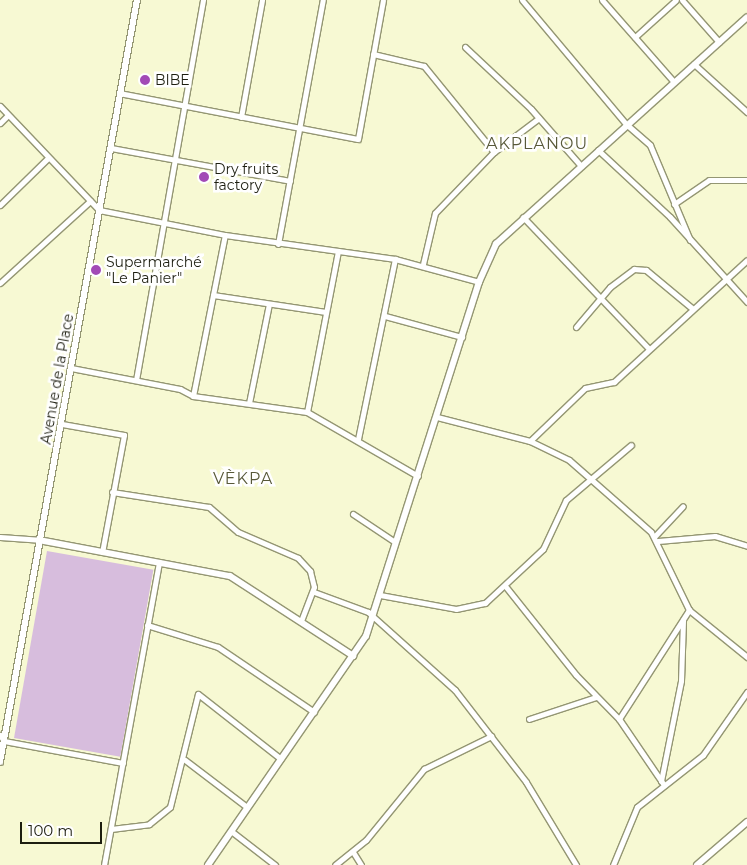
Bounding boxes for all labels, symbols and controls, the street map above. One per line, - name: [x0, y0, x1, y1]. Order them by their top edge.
- place label: BIBE: [155, 72, 190, 88]
- marker: BIBE: [139, 74, 151, 86]
- district label: AKPLANOU: [485, 134, 589, 154]
- place label: Dry fruits factory: [214, 161, 278, 193]
- marker: Dry fruits factory: [198, 171, 210, 183]
- place label: Supermarché "Le Panier": [106, 254, 202, 286]
- marker: Supermarché "Le Panier": [90, 264, 102, 276]
- street label: Avenue de la Place: [37, 312, 77, 446]
- district label: VÈKPA: [212, 469, 274, 489]
- scale bar: [22, 812, 105, 844]
- text: 100 m: [28, 821, 73, 840]

